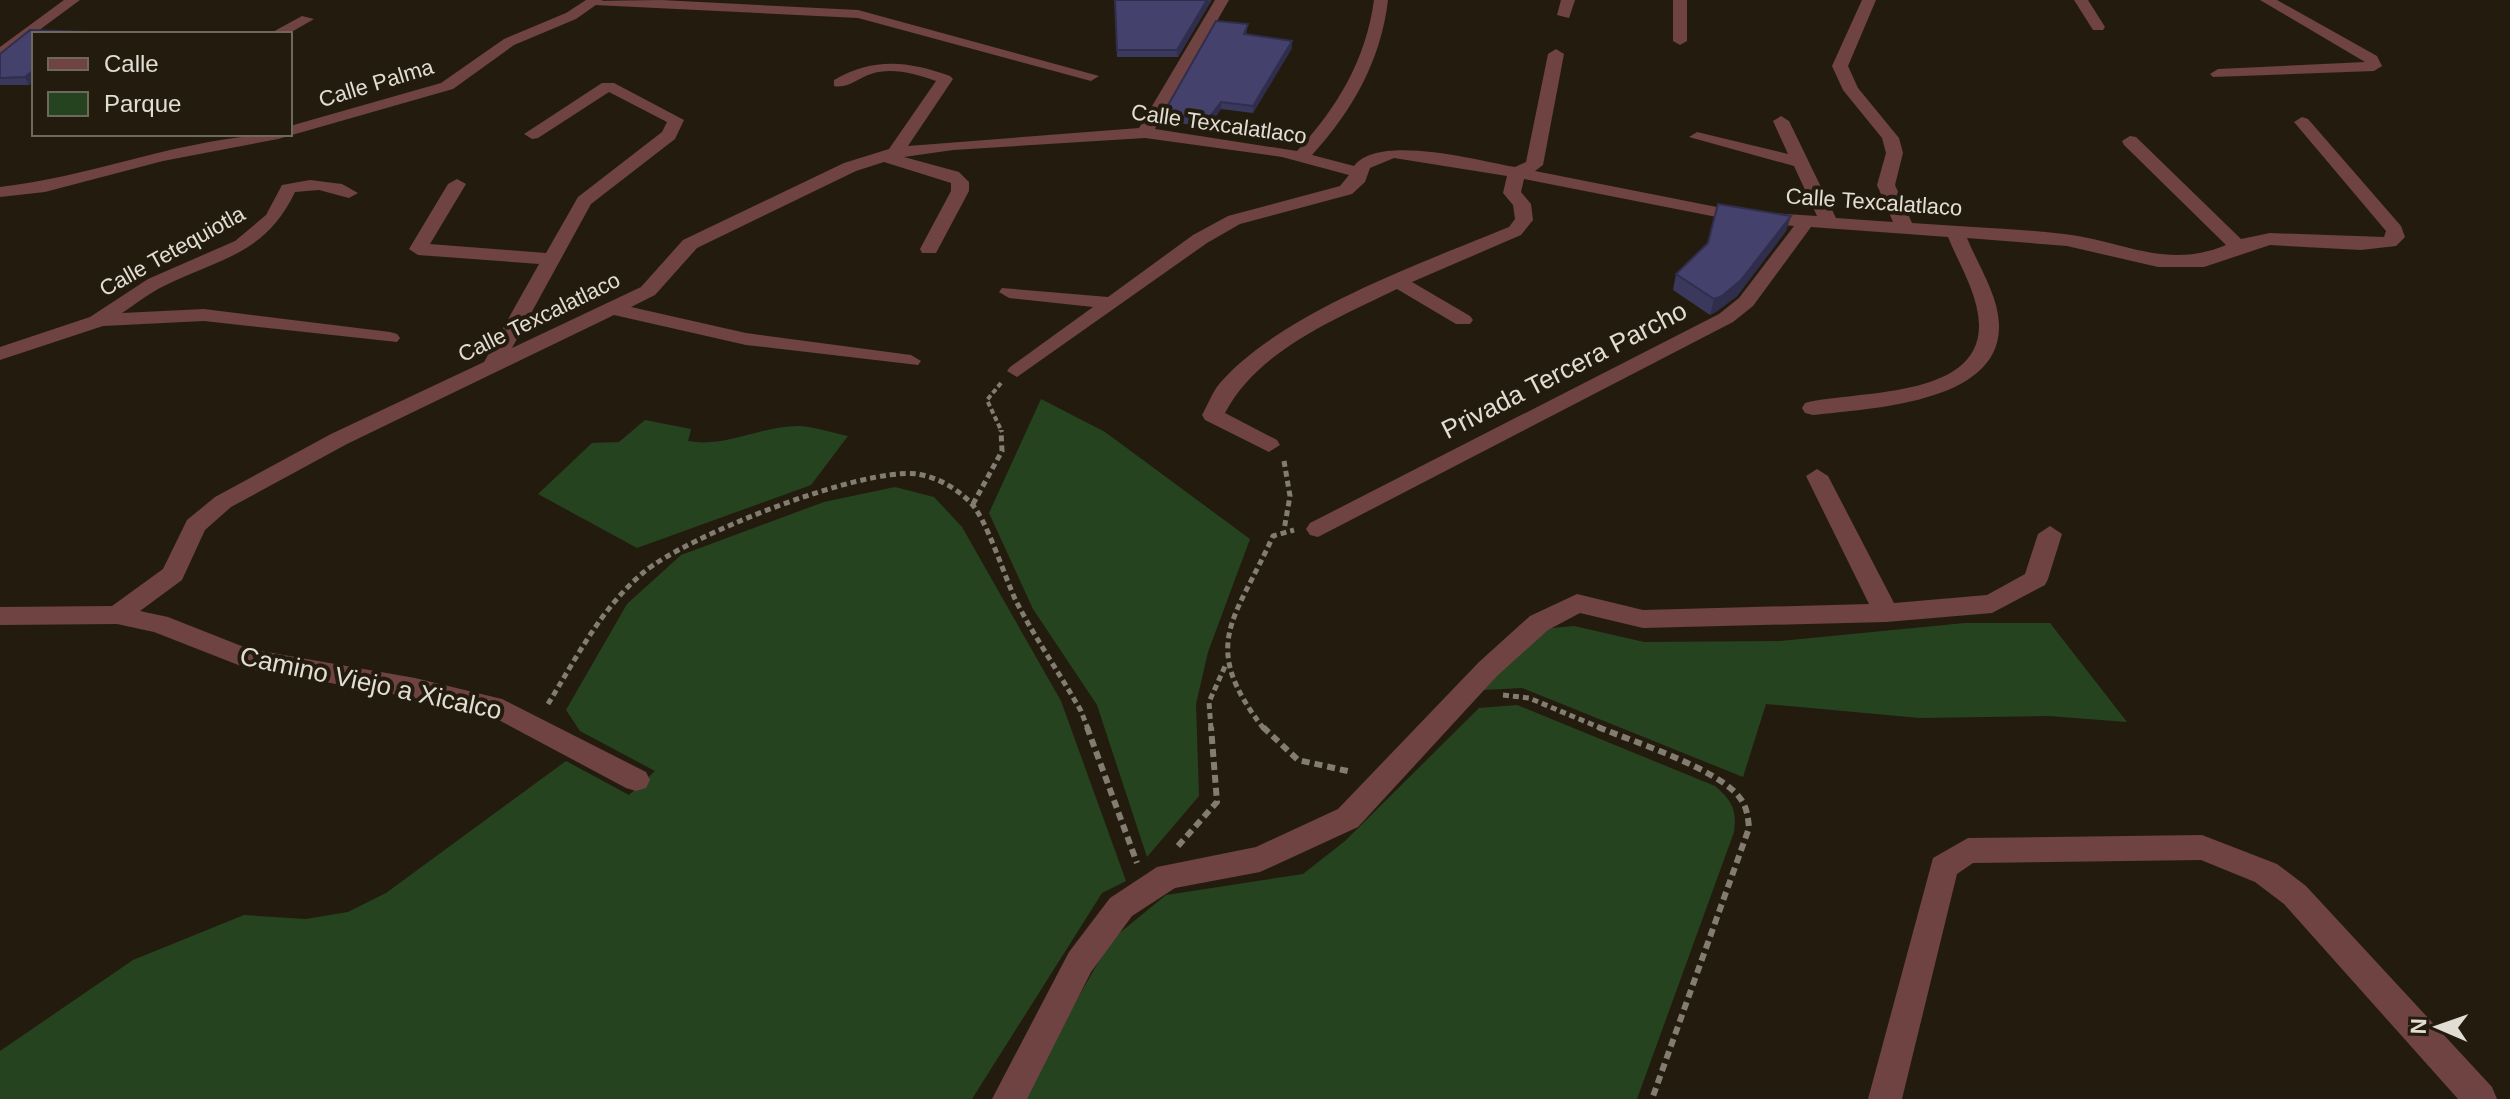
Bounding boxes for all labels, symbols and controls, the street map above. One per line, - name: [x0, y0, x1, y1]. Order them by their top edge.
- legend: [32, 32, 292, 136]
- text: Calle: [104, 50, 159, 77]
- street label: Calle Palma: [316, 53, 437, 112]
- text: Parque: [104, 90, 181, 117]
- street label: Calle Texcalatlaco: [1130, 99, 1308, 149]
- street label: Calle Texcalatlaco: [1785, 183, 1963, 221]
- street label: Calle Tetequiotla: [95, 200, 250, 301]
- street label: Calle Texcalatlaco: [454, 267, 624, 367]
- street label: Privada Tercera Parcho: [1436, 295, 1692, 445]
- street label: Camino Viejo a Xicalco: [237, 641, 505, 725]
- north arrow: [2398, 987, 2478, 1067]
- text: N: [2406, 1018, 2431, 1035]

